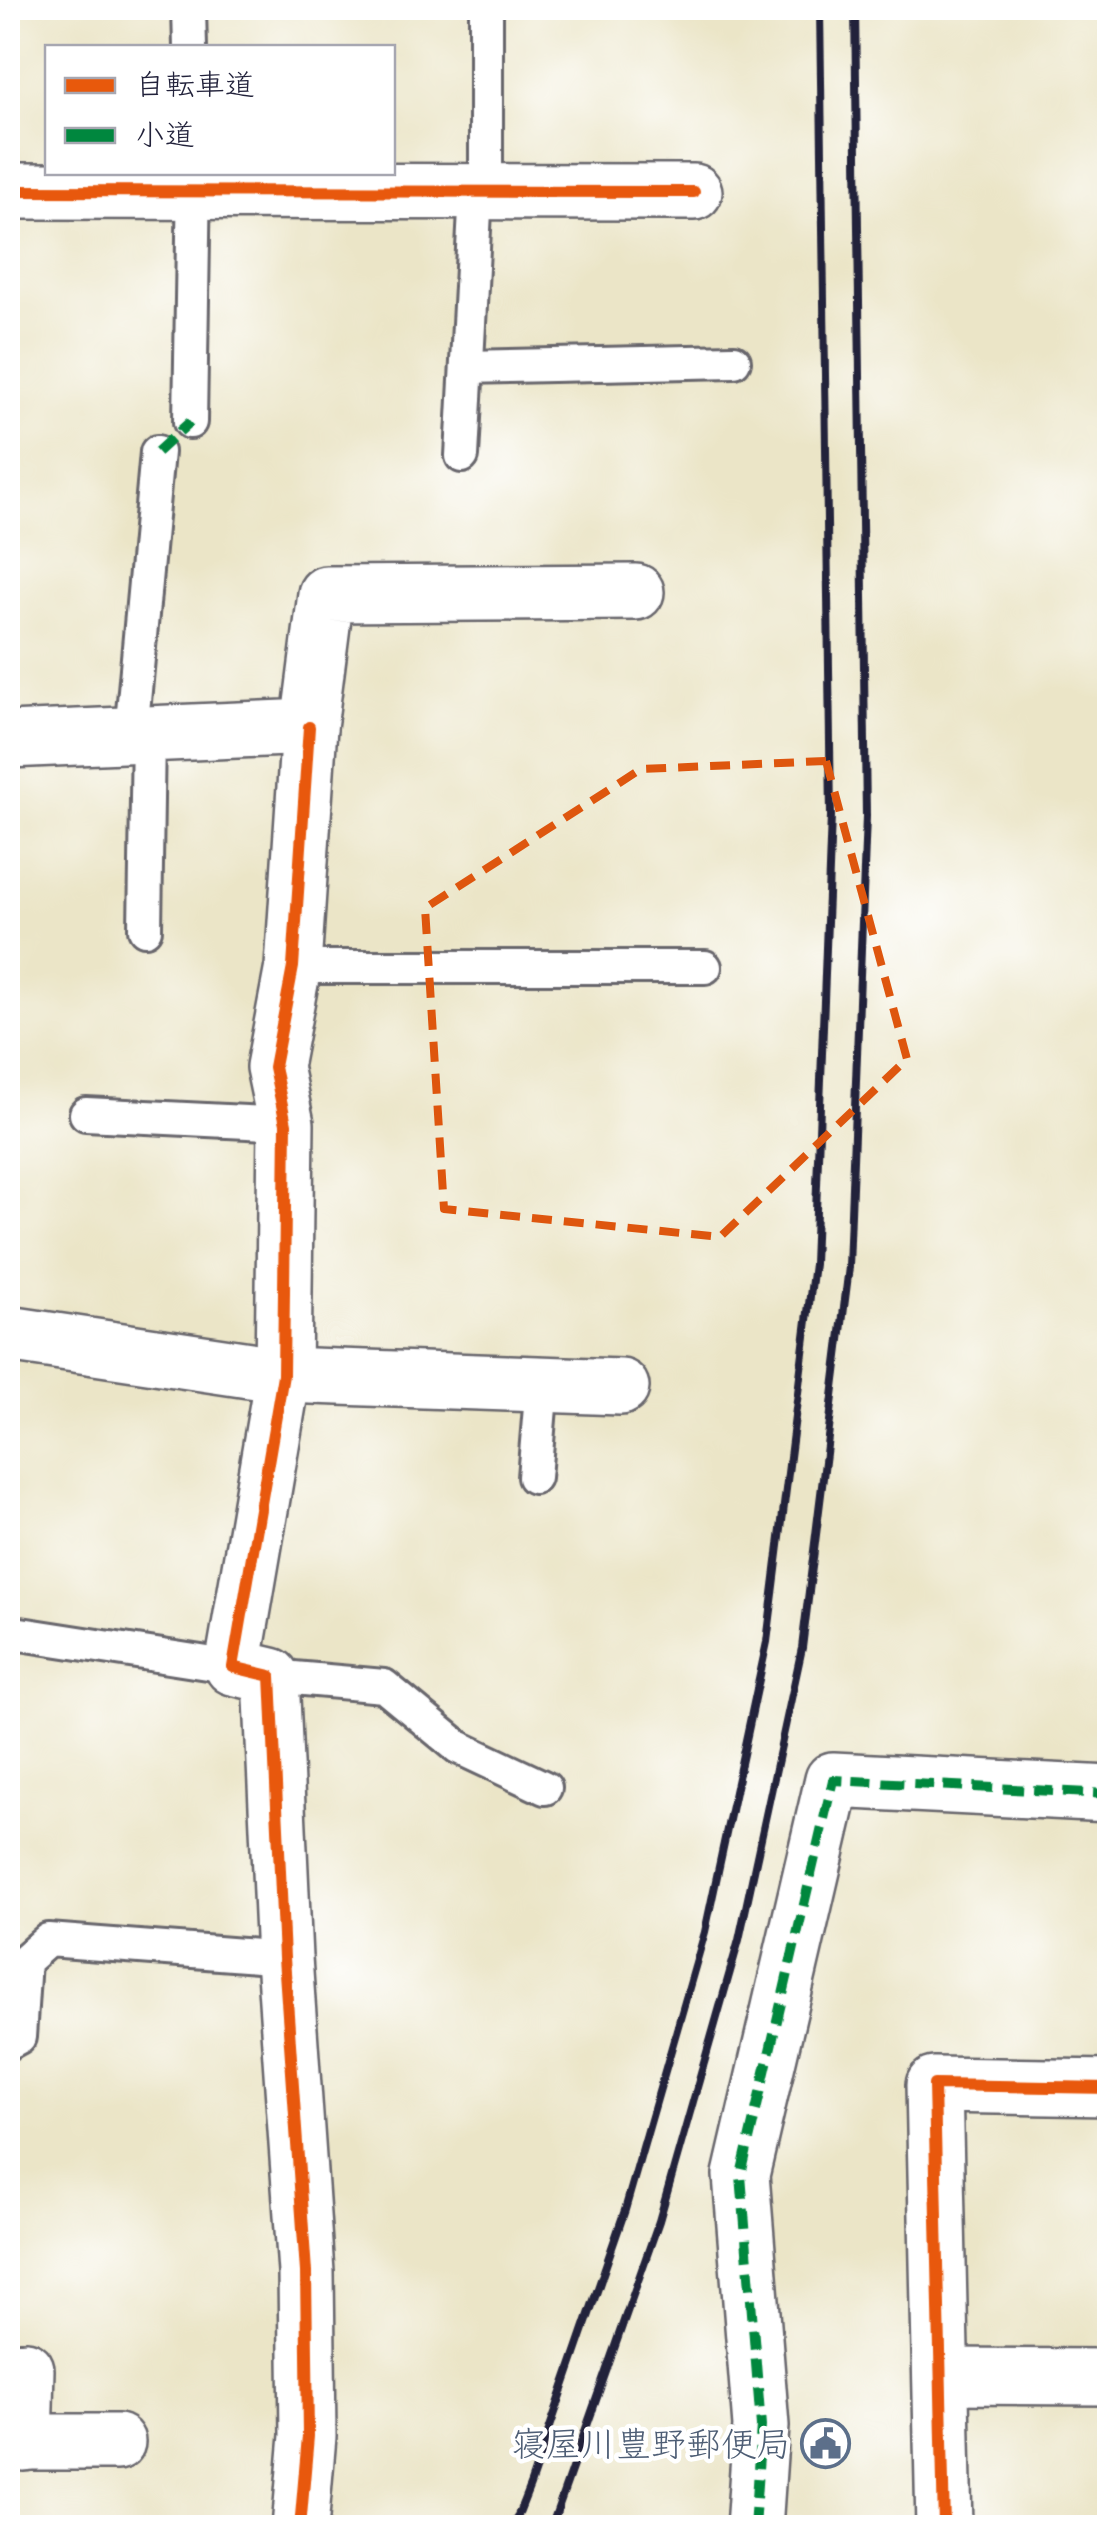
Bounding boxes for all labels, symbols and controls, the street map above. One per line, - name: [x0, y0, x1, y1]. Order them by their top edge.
- legend: [45, 45, 395, 175]
- text: 自転車道: [135, 64, 255, 104]
- text: 小道: [135, 114, 195, 154]
- public building icon: 寝屋川豊野郵便局: [800, 2418, 852, 2470]
- place label: 寝屋川豊野郵便局: [511, 2420, 791, 2467]

